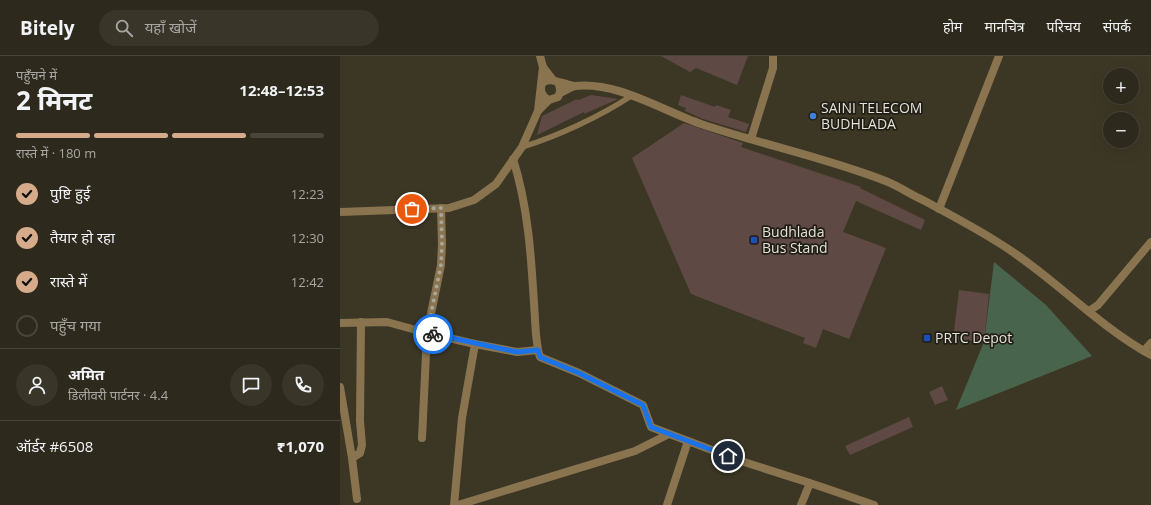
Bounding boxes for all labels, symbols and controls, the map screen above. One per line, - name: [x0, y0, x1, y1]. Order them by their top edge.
- search box: [99, 10, 379, 46]
- text: Bitely: [20, 15, 75, 41]
- icon: search: [113, 17, 135, 39]
- text: यहाँ खोजें: [145, 17, 196, 37]
- text: होम: [943, 17, 962, 36]
- text: मानचित्र: [984, 17, 1025, 36]
- text: परिचय: [1047, 17, 1081, 36]
- text: संपर्क: [1103, 17, 1131, 36]
- text: पहुँचने में: [16, 66, 57, 84]
- map controls: [1103, 68, 1139, 148]
- button: +: [1103, 68, 1139, 104]
- text: 12:48–12:53: [239, 80, 324, 100]
- text: 2 मिनट: [16, 82, 92, 118]
- place label: SAINI TELECOM BUDHLADA: [821, 98, 922, 133]
- marker: SAINI TELECOM BUDHLADA: [808, 111, 818, 121]
- button: −: [1103, 112, 1139, 148]
- text: रास्ते में · 180 m: [16, 144, 96, 162]
- icon: check: [16, 183, 38, 205]
- text: पुष्टि हुई: [50, 183, 90, 203]
- text: 12:23: [291, 185, 324, 203]
- pin: [395, 192, 429, 226]
- icon: bag: [401, 198, 423, 220]
- place label: Budhlada Bus Stand: [762, 222, 828, 257]
- icon: check: [16, 227, 38, 249]
- text: तैयार हो रहा: [50, 227, 115, 247]
- text: 12:30: [291, 229, 324, 247]
- marker: Budhlada Bus Stand: [749, 235, 759, 245]
- icon: check: [16, 271, 38, 293]
- text: रास्ते में: [50, 271, 87, 291]
- text: 12:42: [291, 273, 324, 291]
- courier: [413, 314, 453, 354]
- text: पहुँच गया: [50, 315, 101, 335]
- icon: bike: [422, 323, 444, 345]
- place label: PRTC Depot: [935, 328, 1012, 347]
- marker: PRTC Depot: [922, 333, 932, 343]
- button: person: [16, 364, 58, 406]
- text: अमित: [68, 364, 104, 384]
- button: chat: [230, 364, 272, 406]
- button: phone: [282, 364, 324, 406]
- text: डिलीवरी पार्टनर · 4.4: [68, 386, 168, 404]
- text: ऑर्डर #6508: [16, 436, 93, 456]
- text: ₹1,070: [277, 436, 324, 456]
- pin: [711, 439, 745, 473]
- icon: home: [717, 445, 739, 467]

